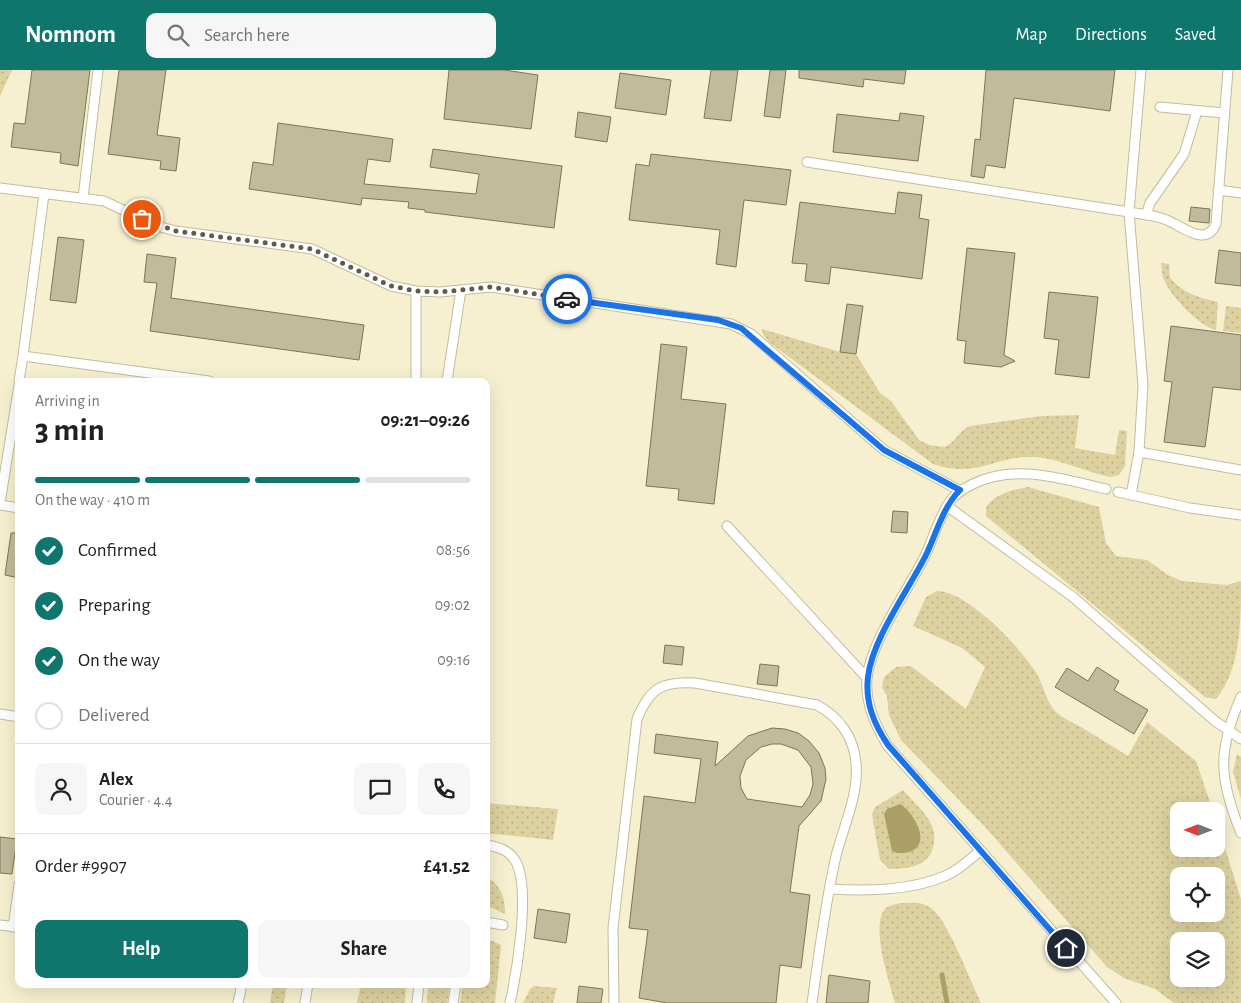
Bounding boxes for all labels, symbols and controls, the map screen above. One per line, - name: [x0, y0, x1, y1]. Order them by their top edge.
- search box: [146, 13, 496, 58]
- icon: search: [164, 21, 192, 49]
- text: Nomnom: [25, 23, 116, 47]
- text: Search here: [204, 26, 290, 45]
- text: Map: [1016, 26, 1047, 44]
- text: Directions: [1075, 26, 1147, 44]
- text: Saved: [1175, 26, 1216, 44]
- pin: [121, 198, 163, 240]
- icon: bag: [128, 205, 156, 233]
- courier: [542, 274, 592, 324]
- icon: car: [553, 285, 581, 313]
- text: Arriving in: [35, 393, 100, 409]
- text: 09:21–09:26: [380, 411, 470, 430]
- text: 3 min: [35, 414, 105, 446]
- text: On the way · 410 m: [35, 492, 150, 508]
- icon: check: [35, 537, 63, 565]
- text: Confirmed: [78, 541, 157, 560]
- text: 08:56: [436, 542, 470, 558]
- icon: check: [35, 592, 63, 620]
- text: Preparing: [78, 596, 151, 615]
- text: 09:02: [435, 597, 470, 613]
- icon: check: [35, 647, 63, 675]
- text: On the way: [78, 651, 160, 670]
- text: 09:16: [437, 652, 470, 668]
- text: Delivered: [78, 706, 150, 725]
- button: person: [35, 763, 87, 815]
- button: chat: [354, 763, 406, 815]
- button: phone: [418, 763, 470, 815]
- text: Alex: [99, 770, 133, 789]
- text: Courier · 4.4: [99, 792, 172, 808]
- north arrow: [1170, 802, 1225, 858]
- map controls: [1170, 802, 1225, 987]
- text: Order #9907: [35, 857, 127, 876]
- text: £41.52: [424, 857, 470, 876]
- button: locate: [1170, 867, 1225, 922]
- button: Help: [35, 920, 248, 978]
- button: Share: [258, 920, 470, 978]
- pin: [1045, 927, 1087, 969]
- button: layers: [1170, 932, 1225, 987]
- icon: home: [1052, 934, 1080, 962]

